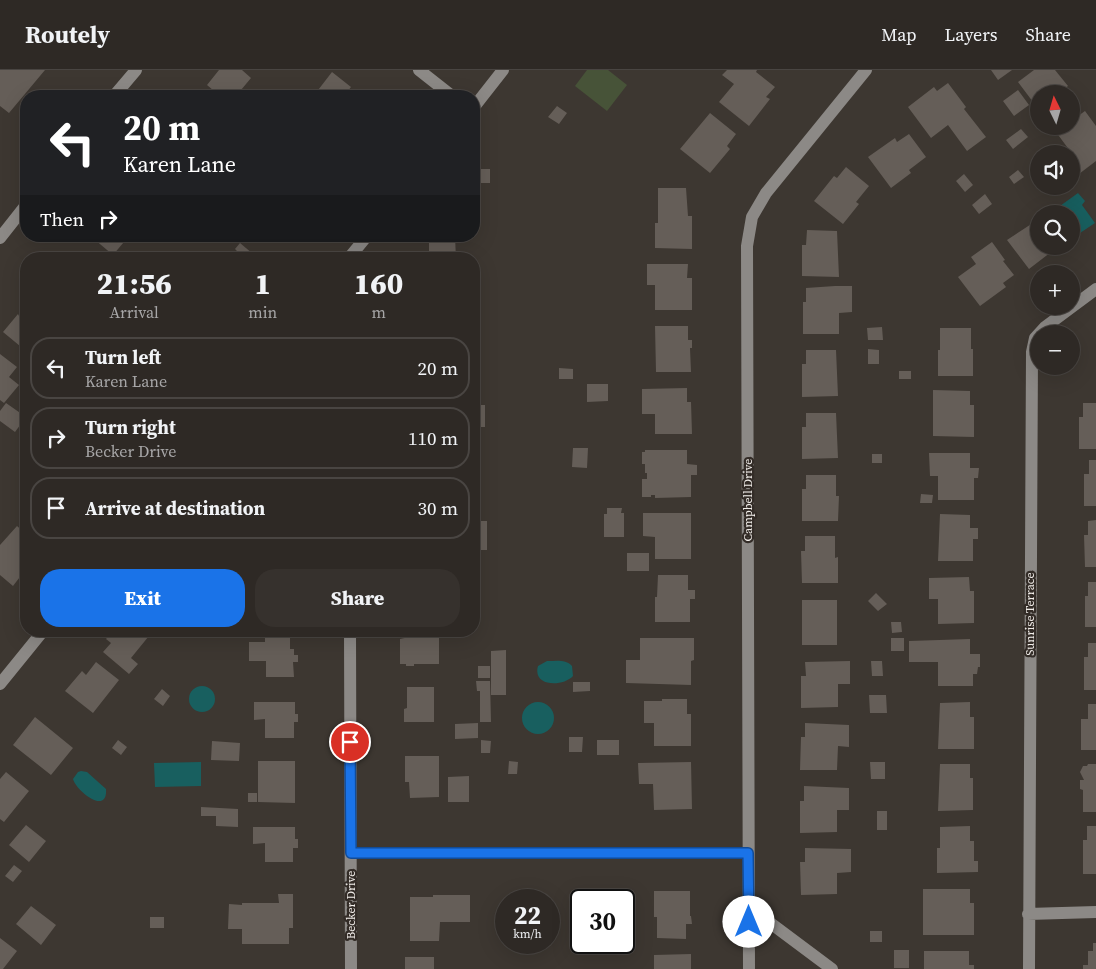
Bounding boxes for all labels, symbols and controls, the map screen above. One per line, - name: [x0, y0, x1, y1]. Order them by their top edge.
- text: Routely: [25, 18, 110, 51]
- text: Map: [881, 22, 916, 47]
- text: Layers: [944, 22, 997, 47]
- text: Share: [1025, 22, 1071, 47]
- north arrow: [1030, 85, 1080, 135]
- map controls: [1030, 85, 1080, 375]
- text: 20 m: [123, 104, 200, 152]
- icon: left: [40, 110, 105, 175]
- button: sound: [1030, 145, 1080, 195]
- text: Karen Lane: [123, 149, 236, 179]
- icon: right: [94, 205, 122, 233]
- button: search: [1030, 205, 1080, 255]
- text: Then: [40, 206, 84, 232]
- text: 21:56: [97, 263, 172, 304]
- text: 1: [254, 263, 271, 304]
- text: 160: [354, 263, 403, 304]
- button: +: [1030, 265, 1080, 315]
- text: Arrival: [109, 301, 159, 323]
- text: min: [248, 301, 277, 323]
- text: m: [371, 301, 386, 323]
- button: −: [1030, 325, 1080, 375]
- text: Turn left: [85, 344, 161, 370]
- icon: left: [42, 354, 70, 382]
- text: 20 m: [417, 355, 458, 381]
- text: Karen Lane: [85, 370, 167, 392]
- text: Turn right: [85, 414, 176, 440]
- icon: right: [42, 424, 70, 452]
- text: 110 m: [408, 425, 458, 451]
- text: Becker Drive: [85, 440, 177, 462]
- street label: Campbell Drive: [740, 459, 756, 541]
- icon: arrive: [42, 494, 70, 522]
- text: Arrive at destination: [85, 495, 265, 521]
- text: 30 m: [417, 495, 458, 521]
- button: Exit: [40, 569, 245, 627]
- button: Share: [255, 569, 460, 627]
- street label: Sunrise Terrace: [1022, 572, 1038, 656]
- pin: [329, 721, 371, 763]
- icon: arrive: [336, 728, 364, 756]
- street label: Becker Drive: [343, 871, 359, 939]
- speed limit sign: 30: [570, 889, 635, 954]
- position arrow: [722, 895, 774, 947]
- text: 22: [514, 898, 541, 932]
- text: km/h: [513, 926, 542, 942]

